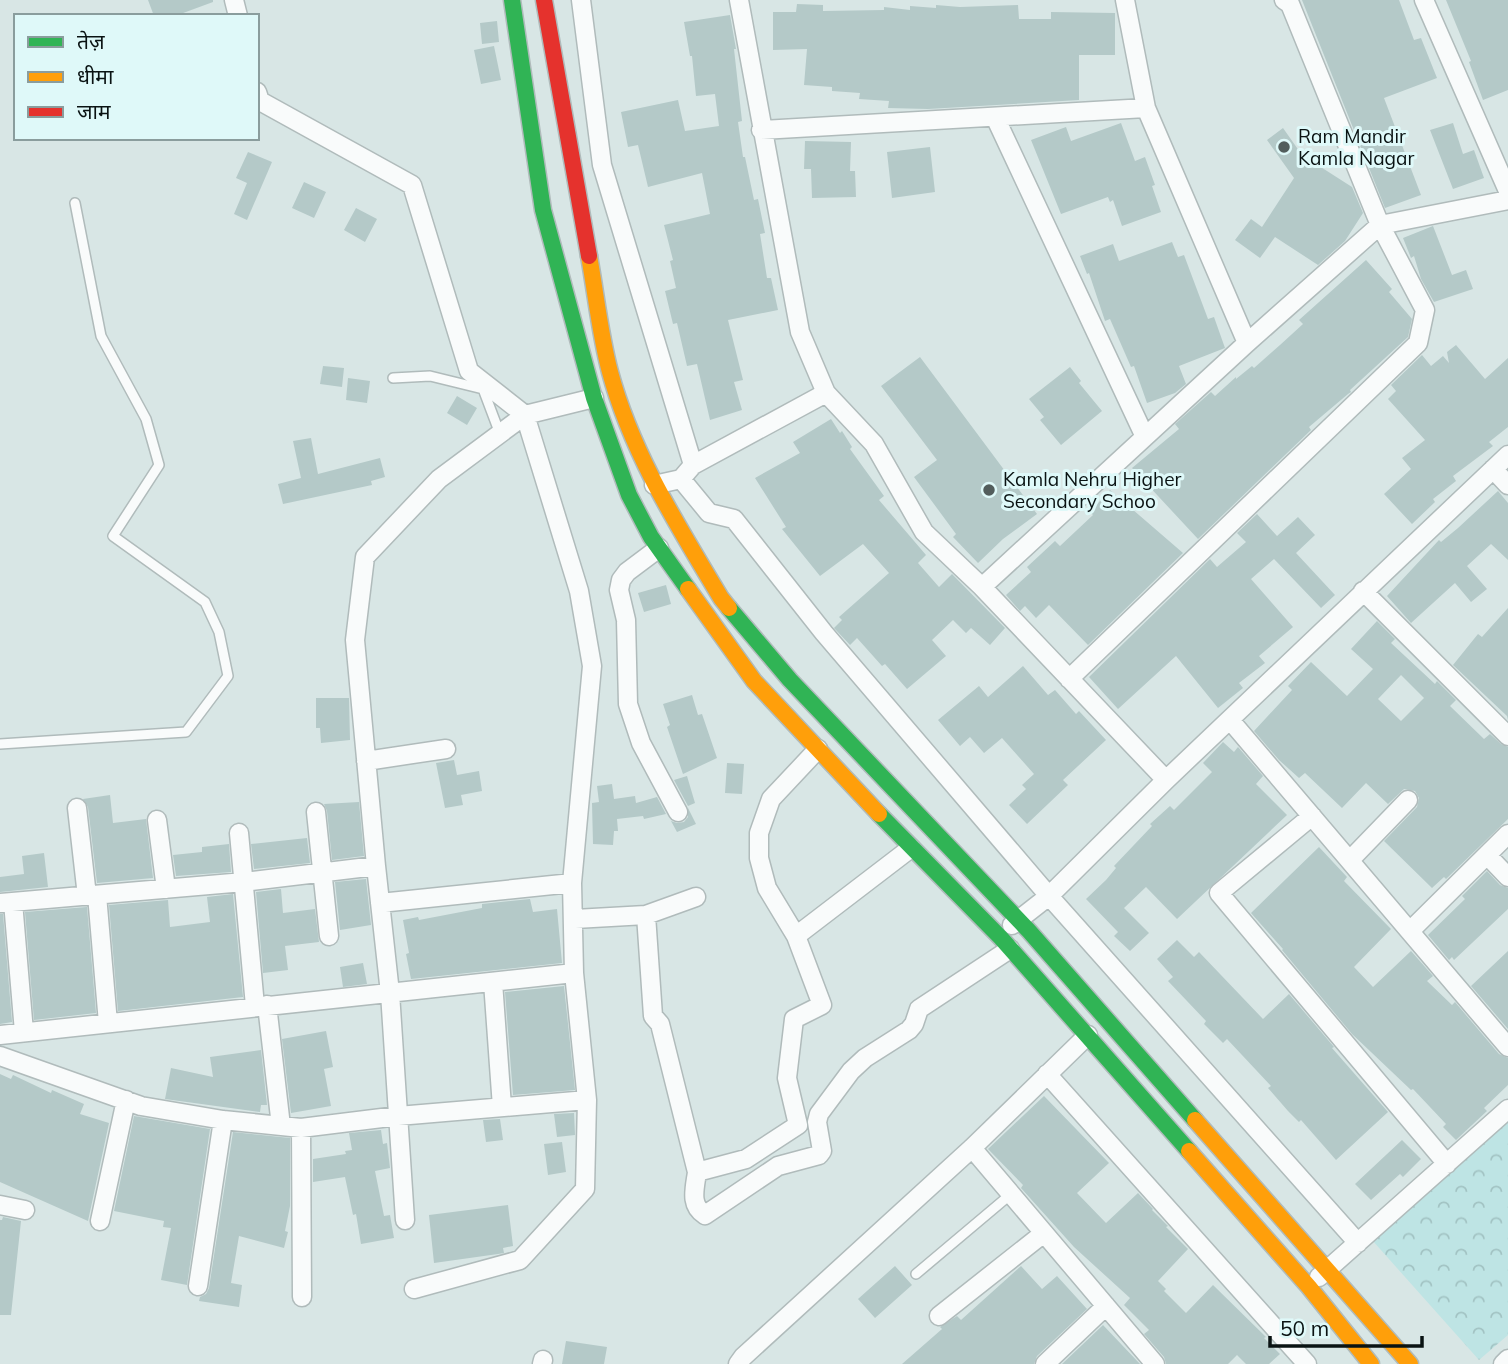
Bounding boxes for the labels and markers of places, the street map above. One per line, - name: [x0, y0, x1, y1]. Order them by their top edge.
- place label: Ram Mandir Kamla Nagar: [1298, 124, 1414, 170]
- marker: Ram Mandir Kamla Nagar: [1276, 139, 1292, 155]
- place label: Kamla Nehru Higher Secondary Schoo: [1003, 467, 1181, 513]
- marker: Kamla Nehru Higher Secondary Schoo: [981, 482, 997, 498]

